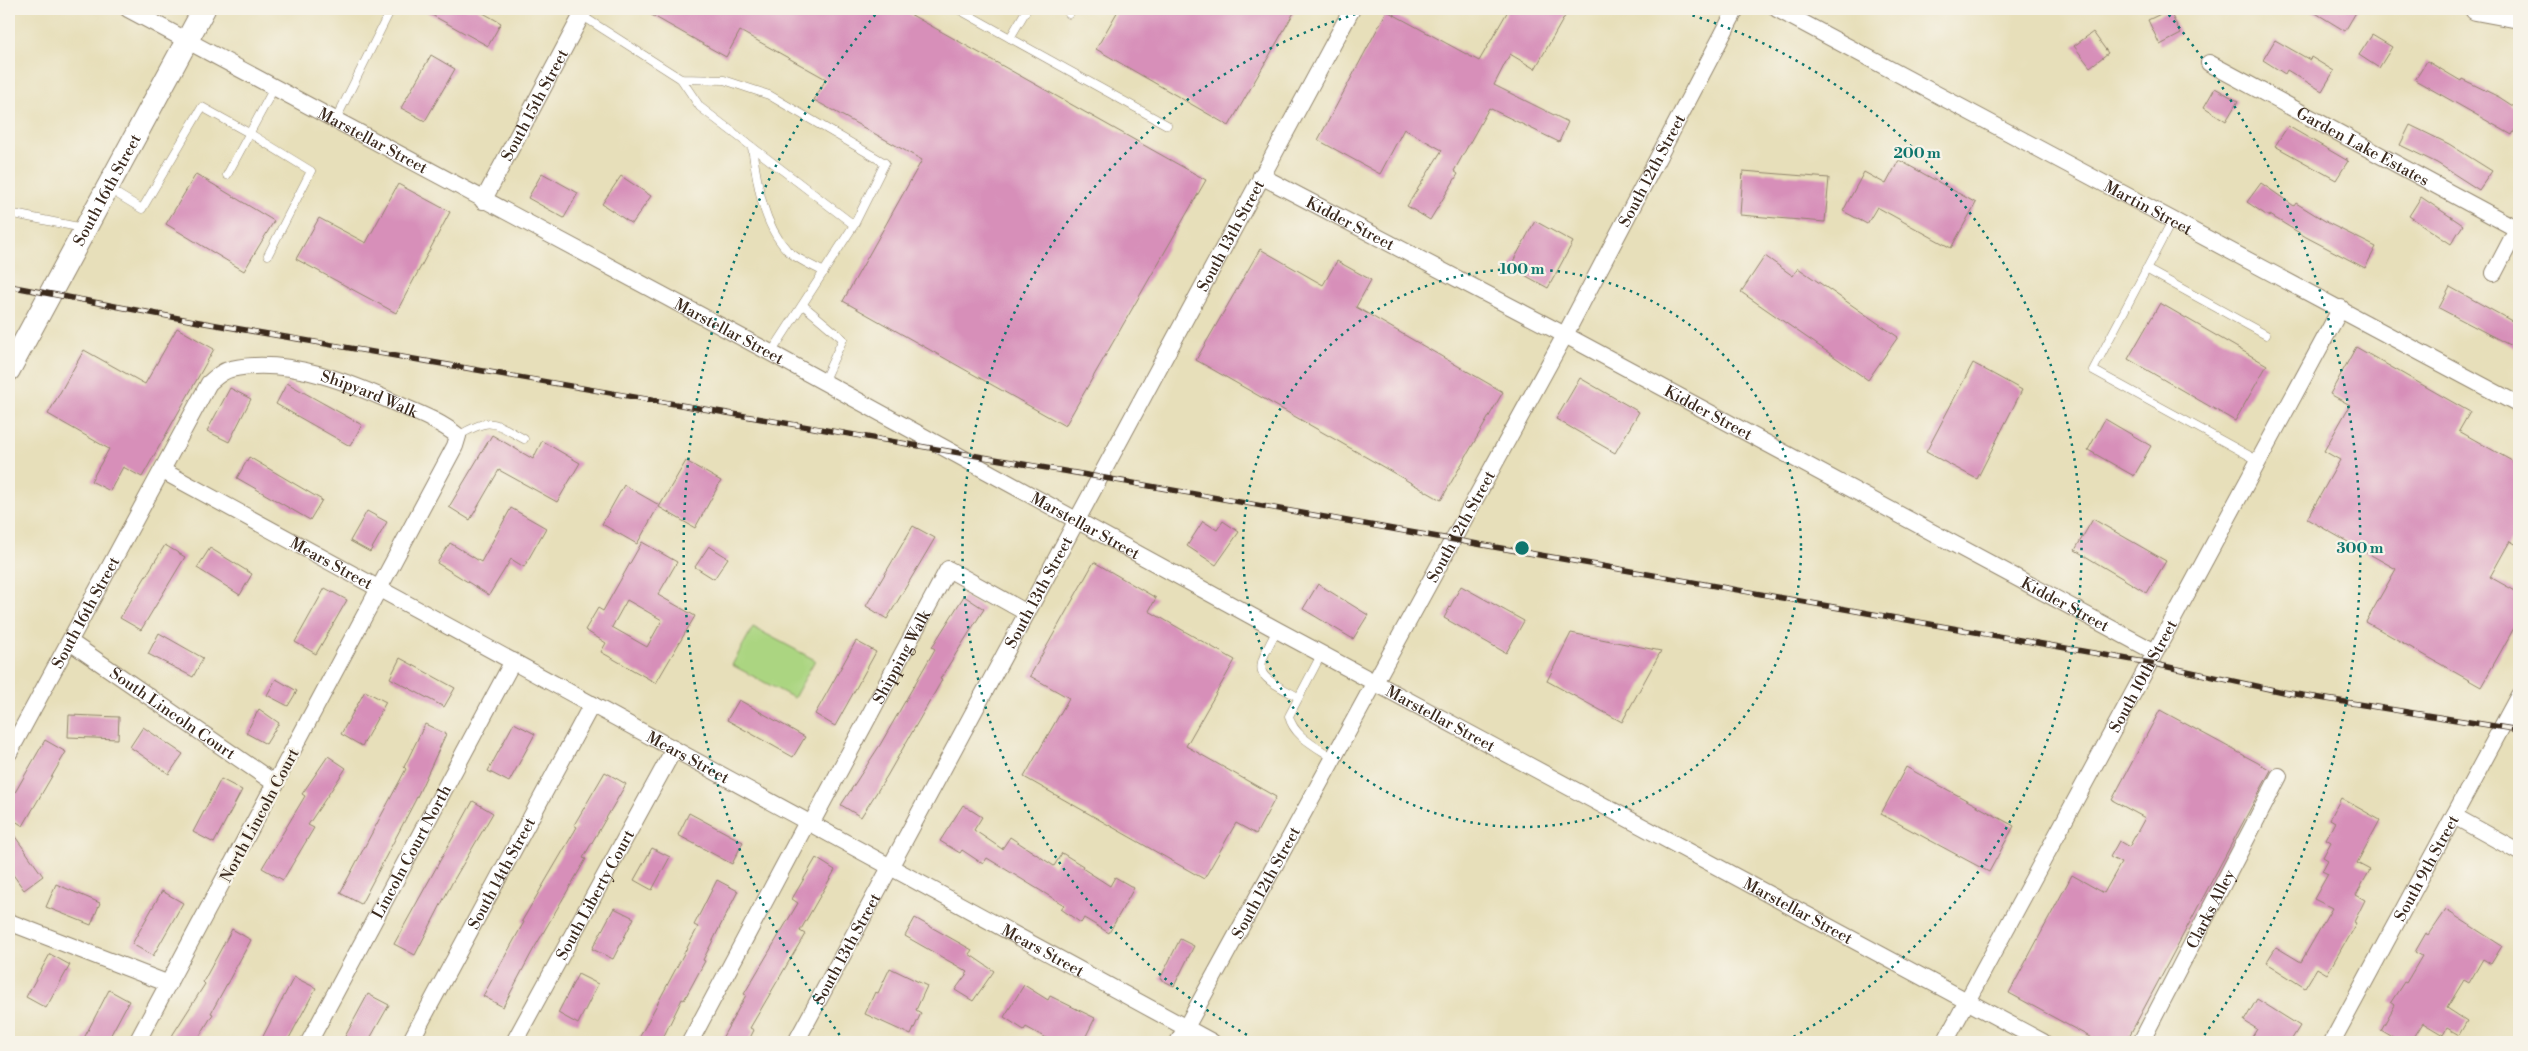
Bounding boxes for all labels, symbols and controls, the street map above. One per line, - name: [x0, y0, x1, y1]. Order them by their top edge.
- street label: South 15th Street: [497, 45, 573, 165]
- street label: Garden Lake Estates: [2293, 103, 2432, 191]
- street label: Marstellar Street: [314, 104, 431, 179]
- street label: South 12th Street: [1615, 111, 1690, 231]
- street label: South 16th Street: [69, 130, 146, 250]
- text: 200 m: [1893, 144, 1941, 163]
- street label: South 13th Street: [1193, 176, 1269, 295]
- street label: Martin Street: [2100, 176, 2196, 240]
- street label: Kidder Street: [1302, 192, 1398, 255]
- text: 100 m: [1500, 260, 1545, 279]
- street label: Marstellar Street: [671, 294, 787, 369]
- street label: Shipyard Walk: [318, 366, 422, 423]
- street label: Kidder Street: [1661, 381, 1756, 445]
- street label: South 12th Street: [1423, 467, 1500, 586]
- street label: Marstellar Street: [1027, 488, 1144, 564]
- street label: Mears Street: [286, 533, 376, 594]
- street label: South 13th Street: [1001, 533, 1077, 652]
- centre of rings: [1513, 539, 1531, 557]
- text: 300 m: [2337, 539, 2384, 558]
- street label: South 16th Street: [48, 553, 124, 672]
- street label: Kidder Street: [2017, 573, 2113, 637]
- street label: Shipping Walk: [868, 605, 936, 707]
- street label: South 10th Street: [2105, 616, 2182, 736]
- street label: South Lincoln Court: [106, 663, 239, 764]
- street label: Marstellar Street: [1382, 681, 1499, 757]
- street label: Mears Street: [643, 727, 733, 788]
- street label: North Lincoln Court: [216, 745, 304, 886]
- street label: Lincoln Court North: [368, 781, 456, 922]
- street label: South 9th Street: [2390, 811, 2464, 925]
- street label: South 14th Street: [464, 814, 540, 933]
- street label: South 12th Street: [1228, 823, 1305, 942]
- street label: South Liberty Court: [552, 826, 639, 964]
- street label: Clarks Alley: [2182, 866, 2240, 952]
- street label: Marstellar Street: [1740, 874, 1856, 949]
- street label: South 13th Street: [809, 890, 885, 1008]
- street label: Mears Street: [998, 920, 1088, 982]

